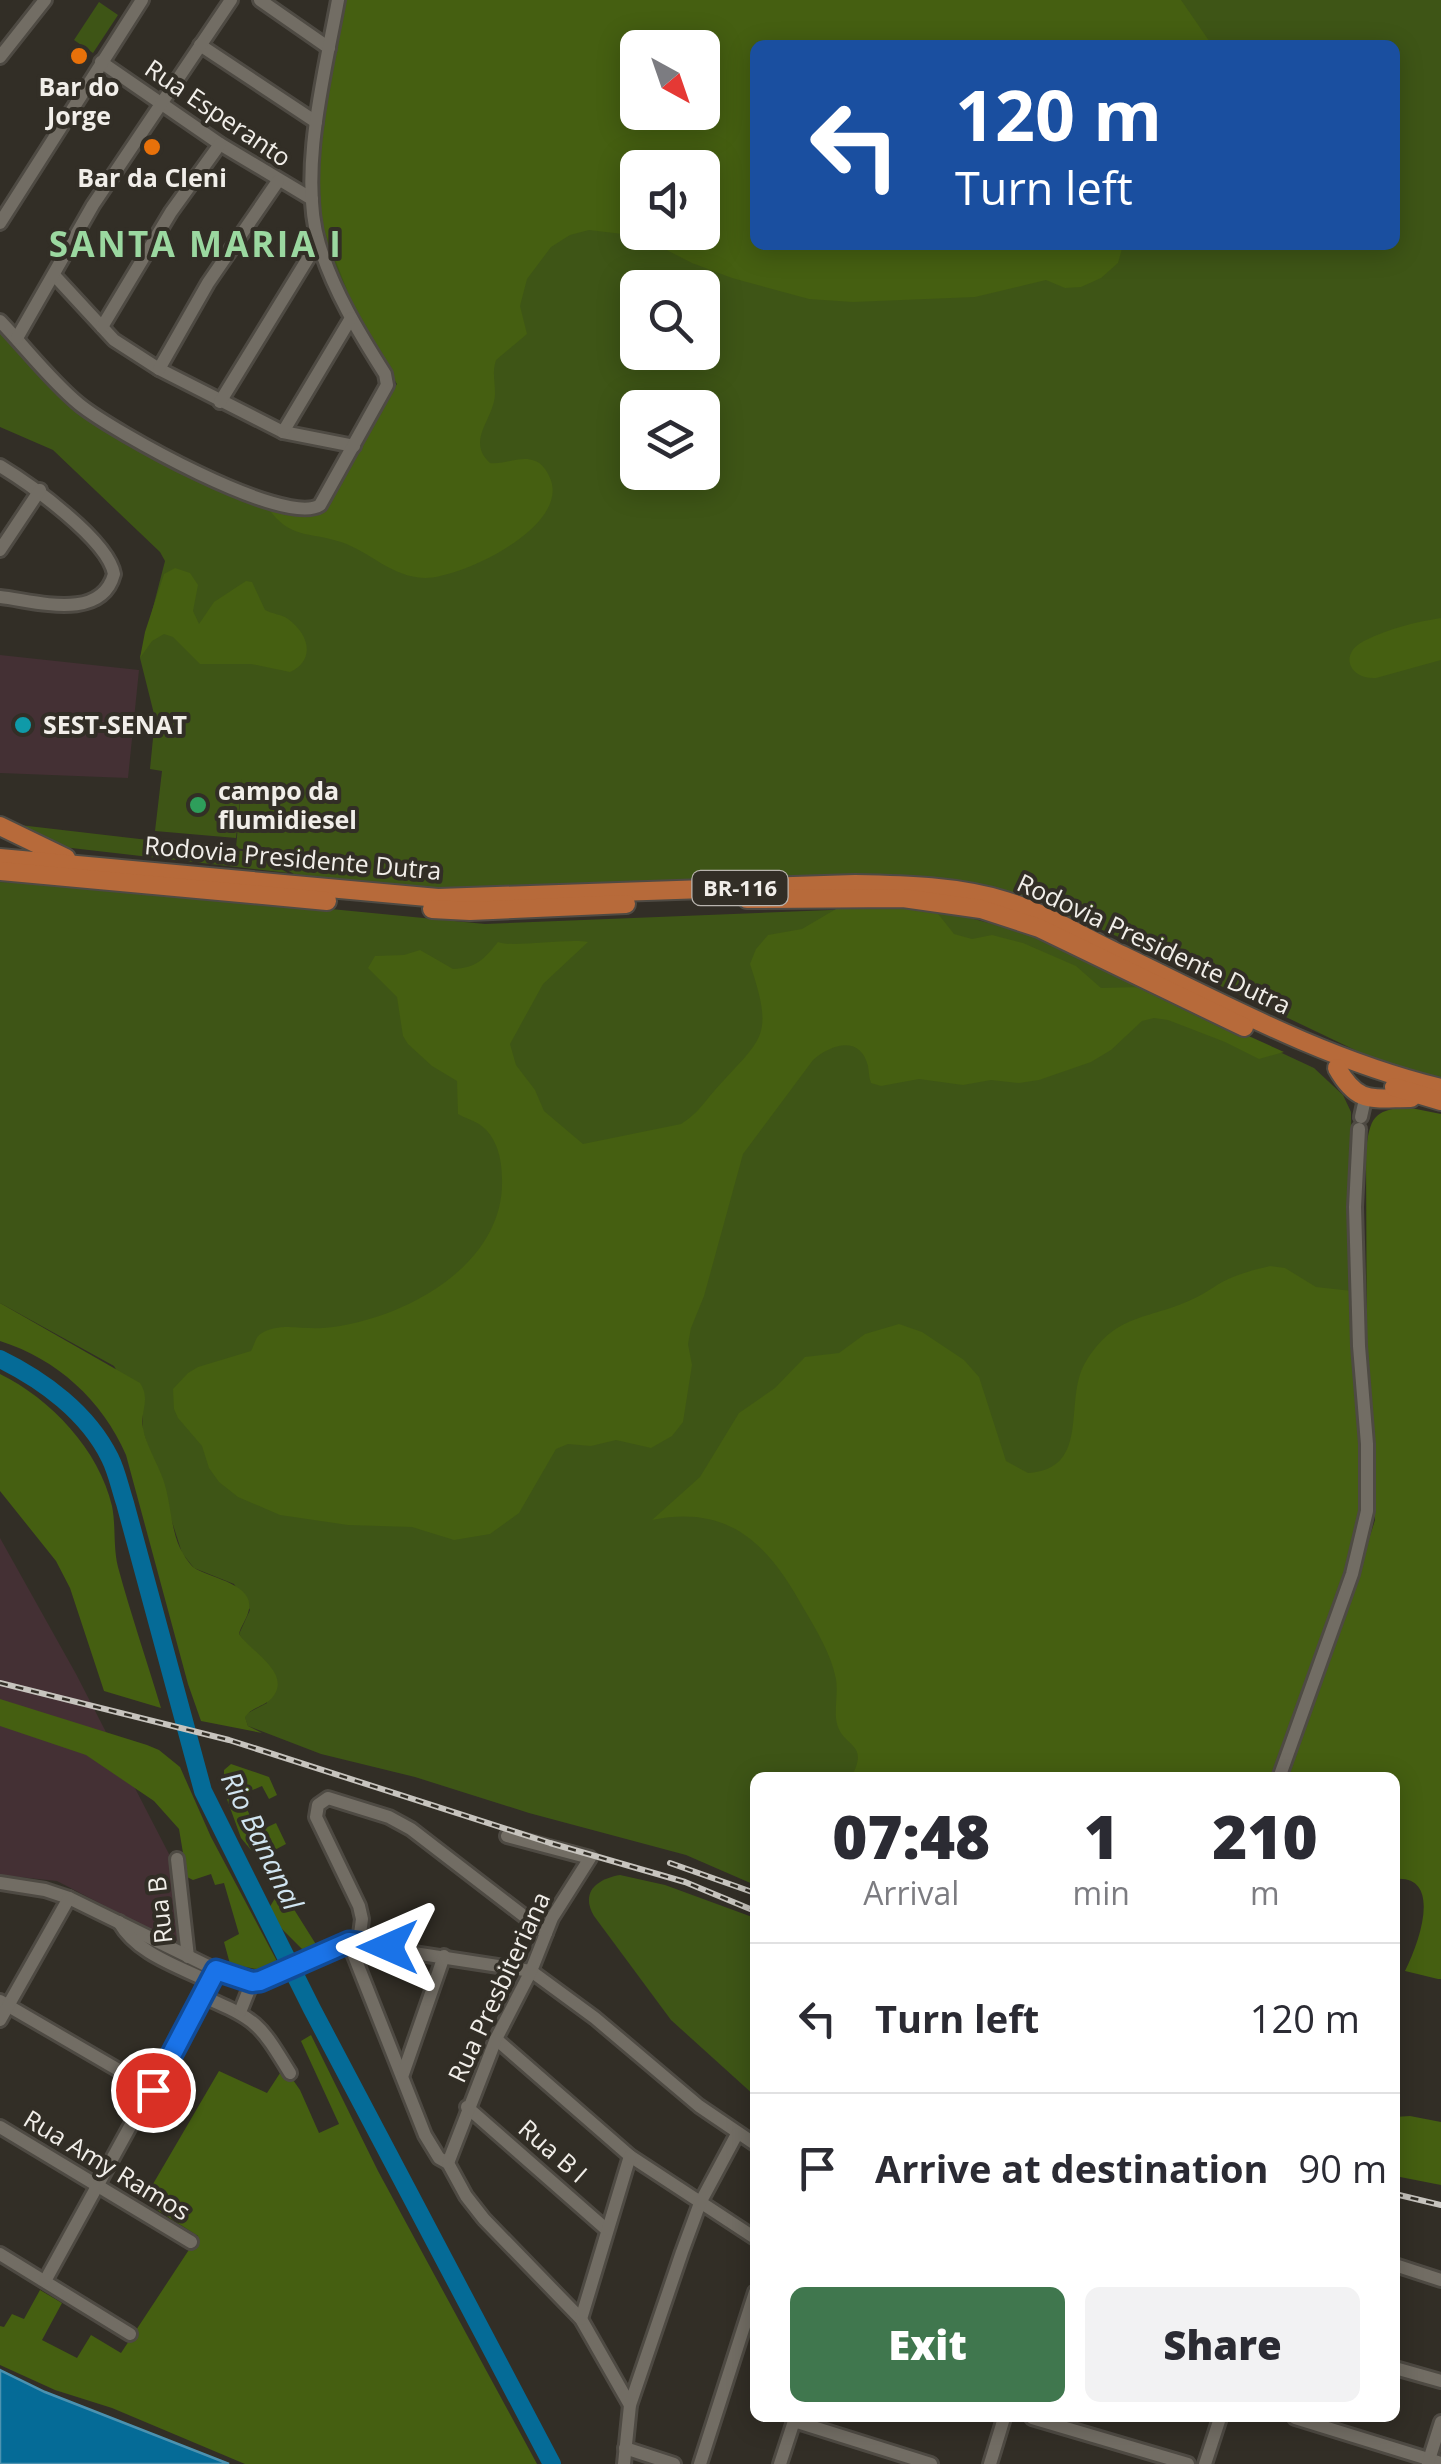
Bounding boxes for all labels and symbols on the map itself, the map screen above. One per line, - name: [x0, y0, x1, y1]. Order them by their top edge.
- north arrow: [620, 30, 720, 130]
- marker: Bar do Jorge: [68, 45, 90, 67]
- street label: Rua Esperanto: [139, 51, 298, 174]
- place label: Bar do Jorge: [38, 69, 120, 132]
- marker: Bar da Cleni: [141, 136, 163, 158]
- place label: Bar da Cleni: [77, 160, 227, 194]
- district label: SANTA MARIA I: [49, 220, 343, 267]
- place label: SEST-SENAT: [43, 707, 187, 741]
- marker: SEST-SENAT: [12, 714, 34, 736]
- place label: campo da flumidiesel: [218, 773, 357, 836]
- marker: campo da flumidiesel: [187, 794, 209, 816]
- street label: Rodovia Presidente Dutra: [143, 827, 443, 887]
- street label: Rodovia Presidente Dutra: [1012, 865, 1297, 1021]
- road number: BR-116: [692, 871, 788, 905]
- water label: Rio Bananal: [213, 1765, 313, 1917]
- street label: Rua B: [139, 1875, 179, 1945]
- street label: Rua Presbiteriana: [439, 1886, 557, 2087]
- position arrow: [336, 1895, 440, 1999]
- pin: [111, 2048, 196, 2133]
- street label: Rua Amy Ramos: [18, 2101, 197, 2227]
- street label: Rua B I: [512, 2111, 595, 2190]

